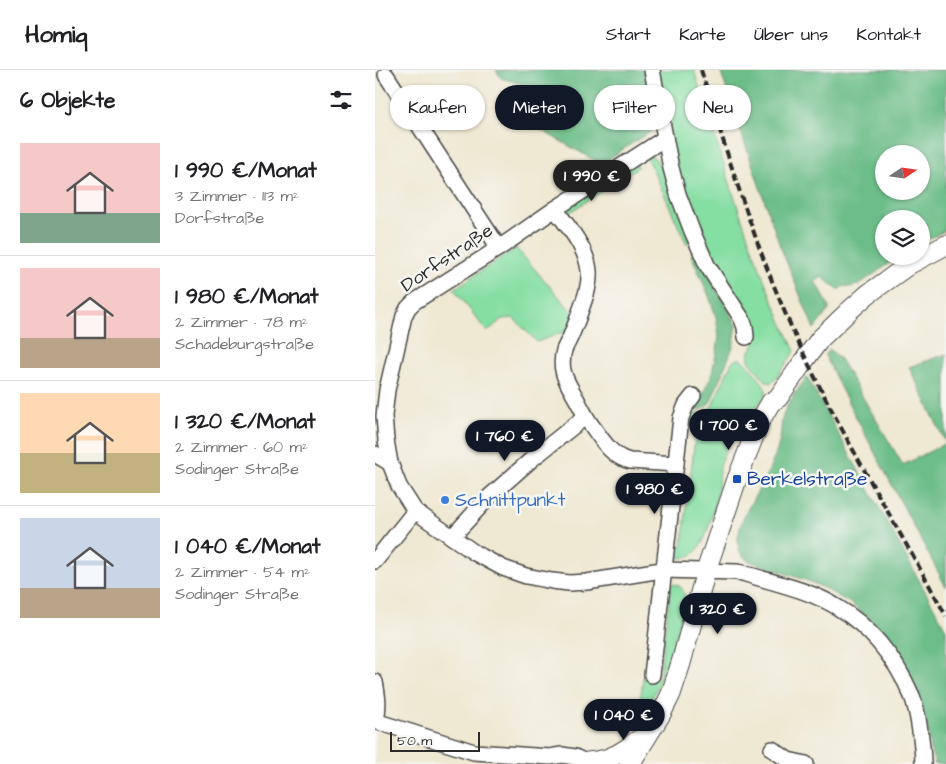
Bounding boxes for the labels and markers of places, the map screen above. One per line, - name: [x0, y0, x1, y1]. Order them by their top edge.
- pin: 1 990 €: [546, 160, 638, 202]
- pin: 1 700 €: [683, 408, 775, 451]
- pin: 1 760 €: [459, 420, 551, 462]
- place label: Berkelstraße: [747, 466, 867, 493]
- pin: 1 980 €: [609, 472, 701, 515]
- marker: Berkelstraße: [731, 473, 743, 485]
- place label: Schnittpunkt: [455, 487, 566, 514]
- marker: Schnittpunkt: [439, 494, 451, 506]
- pin: 1 320 €: [672, 592, 764, 635]
- pin: 1 040 €: [578, 698, 670, 741]

